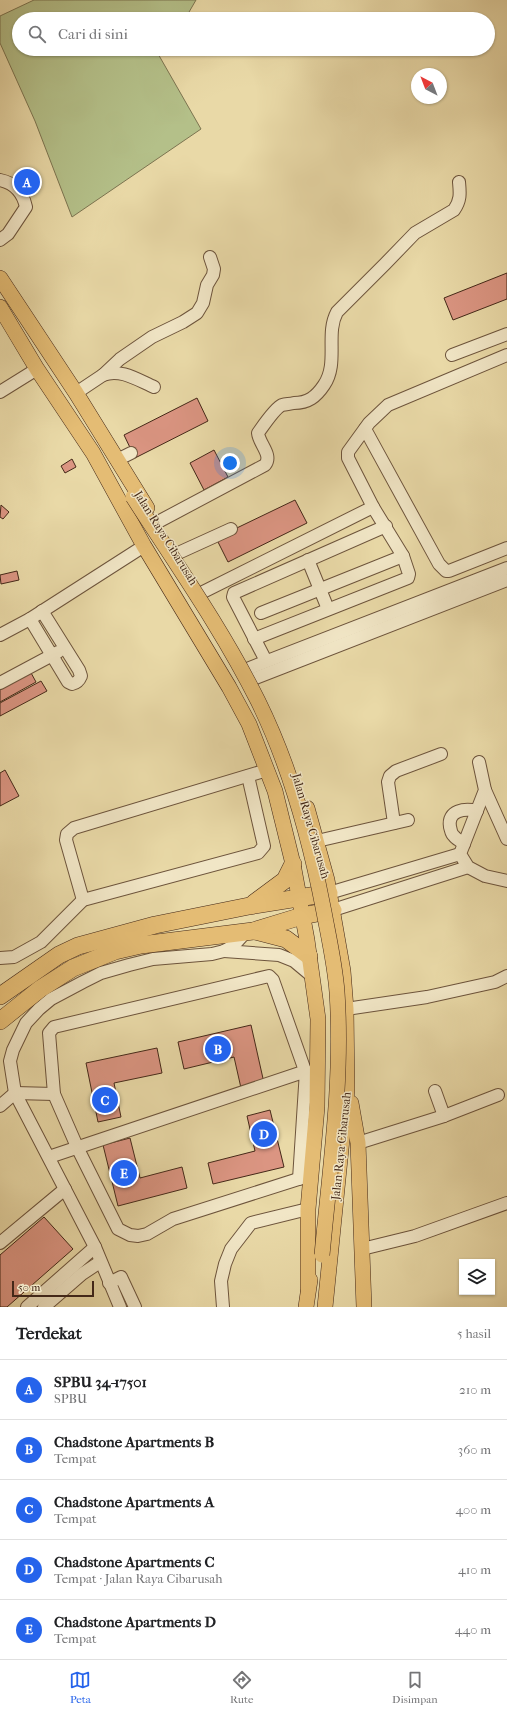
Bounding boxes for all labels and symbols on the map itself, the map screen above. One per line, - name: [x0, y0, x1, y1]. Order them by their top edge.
- north arrow: [411, 68, 447, 104]
- pin: A: [14, 167, 40, 197]
- your location: [220, 453, 240, 473]
- street label: Jalan Raya Cibarusah: [131, 487, 201, 588]
- street label: Jalan Raya Cibarusah: [289, 771, 333, 880]
- pin: B: [205, 1034, 231, 1064]
- pin: C: [92, 1085, 118, 1115]
- street label: Jalan Raya Cibarusah: [328, 1091, 354, 1202]
- pin: D: [251, 1119, 277, 1149]
- pin: E: [111, 1158, 137, 1188]
- scale bar: [12, 1279, 94, 1298]

